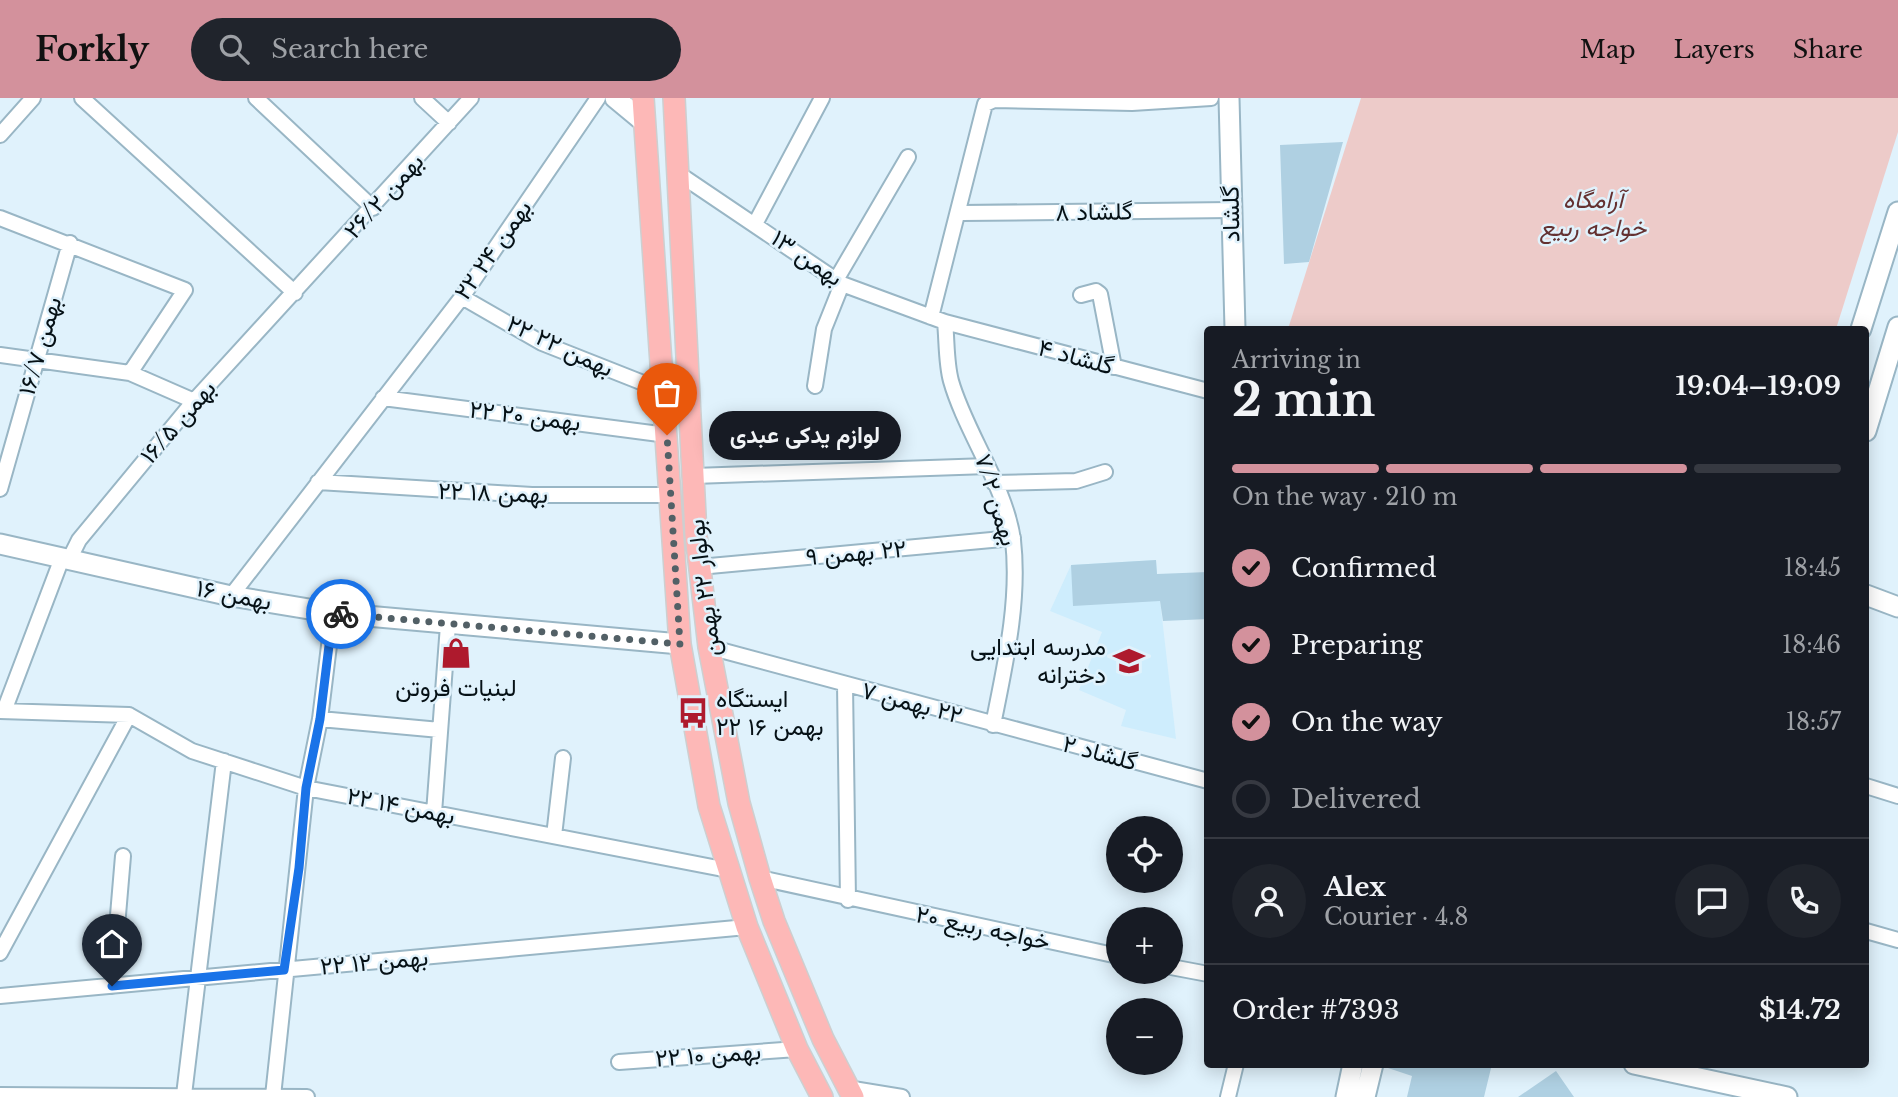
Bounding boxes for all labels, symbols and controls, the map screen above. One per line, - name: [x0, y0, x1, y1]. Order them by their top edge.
- search box: [191, 18, 681, 81]
- text: Forkly: [35, 29, 149, 70]
- icon: search: [215, 30, 253, 68]
- text: Search here: [271, 33, 428, 65]
- text: Map: [1580, 35, 1636, 64]
- text: Layers: [1674, 35, 1755, 64]
- text: Share: [1793, 35, 1863, 64]
- street label: بهمن ۲۶/۲: [338, 147, 430, 245]
- park label: آرامگاه خواجه ربیع: [1540, 185, 1647, 245]
- street label: گلشاد: [1216, 186, 1245, 242]
- street label: ۲۲ بهمن ۲۴: [448, 194, 538, 306]
- street label: گلشاد ۸: [1055, 196, 1133, 227]
- street label: بهمن ۱۳: [766, 223, 848, 293]
- street label: بهمن ۱۶/۷: [12, 293, 68, 399]
- street label: ۲۲ بهمن ۲۲: [502, 308, 618, 384]
- street label: گلشاد ۴: [1035, 333, 1117, 380]
- text: Arriving in: [1232, 346, 1361, 374]
- pin: [637, 363, 697, 435]
- text: 19:04–19:09: [1675, 370, 1841, 402]
- text: 2 min: [1232, 371, 1375, 428]
- street label: بهمن ۱۶/۵: [134, 374, 222, 470]
- icon: bag: [648, 374, 686, 412]
- street label: ۲۲ بهمن ۲۰: [468, 394, 582, 438]
- callout: لوازم یدکی عبدی: [709, 410, 902, 460]
- text: لوازم یدکی عبدی: [730, 421, 880, 449]
- street label: بهمن ۷/۲: [968, 450, 1024, 550]
- street label: ۲۲ بهمن ۱۸: [437, 476, 549, 510]
- text: On the way · 210 m: [1232, 483, 1457, 511]
- street label: بولوار ۲۲ بهمن: [681, 518, 727, 658]
- street label: ٢٢ بهمن ۹: [805, 534, 907, 572]
- icon: check: [1232, 549, 1270, 587]
- text: Confirmed: [1291, 552, 1436, 584]
- text: 18:45: [1784, 554, 1841, 582]
- street label: بهمن ۱۶: [194, 573, 274, 617]
- courier: [306, 579, 376, 649]
- icon: bike: [322, 595, 360, 633]
- icon: check: [1232, 626, 1270, 664]
- text: Preparing: [1291, 629, 1423, 661]
- text: 18:46: [1782, 631, 1841, 659]
- place label: مدرسه ابتدایی دخترانه: [970, 632, 1106, 690]
- shop icon: لبنیات فروتن: [439, 636, 473, 670]
- school or university icon: مدرسه ابتدایی دخترانه: [1112, 644, 1146, 678]
- place label: لبنیات فروتن: [395, 673, 517, 703]
- street label: ٢٢ بهمن ٧: [858, 675, 966, 731]
- place label: ایستگاه ۲۲ بهمن ۱۶: [716, 684, 824, 742]
- bus stop icon: ایستگاه ۲۲ بهمن ۱۶: [676, 696, 710, 730]
- icon: check: [1232, 703, 1270, 741]
- text: On the way: [1291, 706, 1443, 738]
- text: 18:57: [1786, 708, 1841, 736]
- street label: گلشاد ۲: [1060, 729, 1140, 776]
- street label: ۲۲ بهمن ۱۴: [344, 781, 458, 831]
- text: Delivered: [1291, 783, 1421, 815]
- map controls: [1106, 816, 1183, 1075]
- button: locate: [1106, 816, 1183, 893]
- button: person: [1232, 864, 1306, 938]
- button: chat: [1675, 864, 1749, 938]
- button: phone: [1767, 864, 1841, 938]
- text: Alex: [1324, 871, 1386, 903]
- street label: خواجه ربیع ۲۰: [913, 899, 1053, 959]
- text: Courier · 4.8: [1324, 903, 1469, 931]
- button: +: [1106, 907, 1183, 984]
- pin: [82, 914, 142, 986]
- icon: home: [93, 925, 131, 963]
- street label: ۲۲ بهمن ۱۲: [319, 942, 429, 982]
- text: Order #7393: [1232, 994, 1400, 1026]
- text: $14.72: [1759, 994, 1841, 1026]
- button: −: [1106, 998, 1183, 1075]
- street label: ۲۲ بهمن ۱۰: [654, 1036, 762, 1074]

